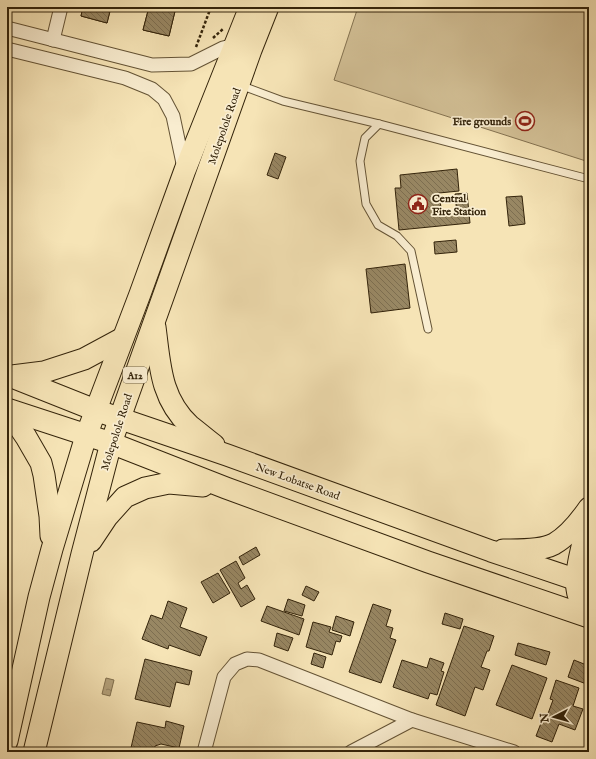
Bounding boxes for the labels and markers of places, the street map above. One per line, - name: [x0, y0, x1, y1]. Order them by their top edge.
- sports icon: Fire grounds: [514, 110, 536, 132]
- place label: Fire grounds: [452, 115, 511, 129]
- place label: Central Fire Station: [432, 192, 486, 219]
- public building icon: Central Fire Station: [407, 193, 429, 215]

